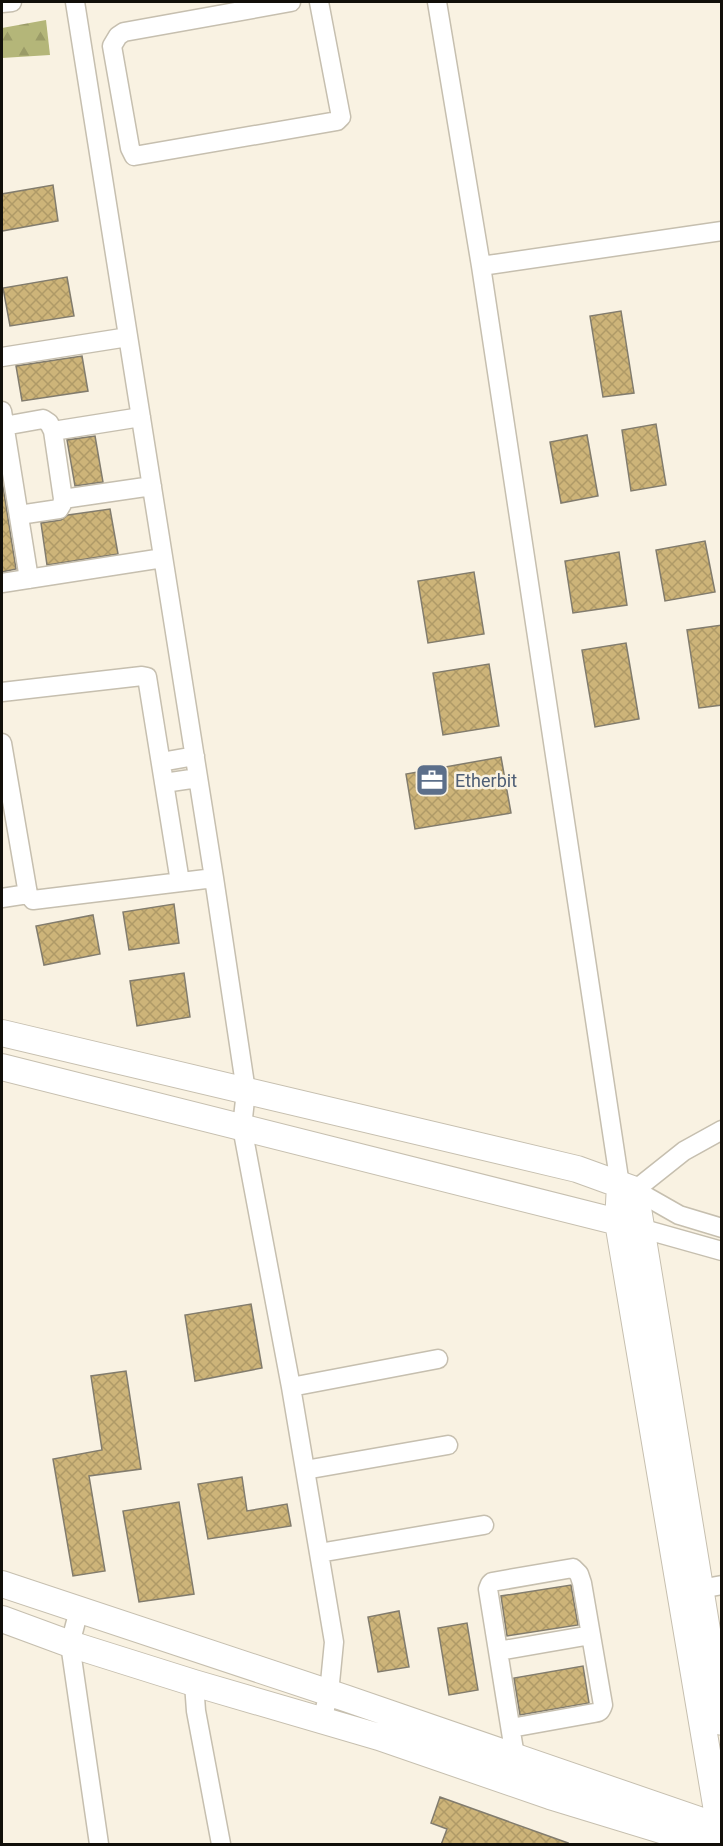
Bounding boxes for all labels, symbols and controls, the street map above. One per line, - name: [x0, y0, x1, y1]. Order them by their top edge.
- office icon: Etherbit: [414, 762, 450, 798]
- place label: Etherbit: [455, 770, 517, 791]

